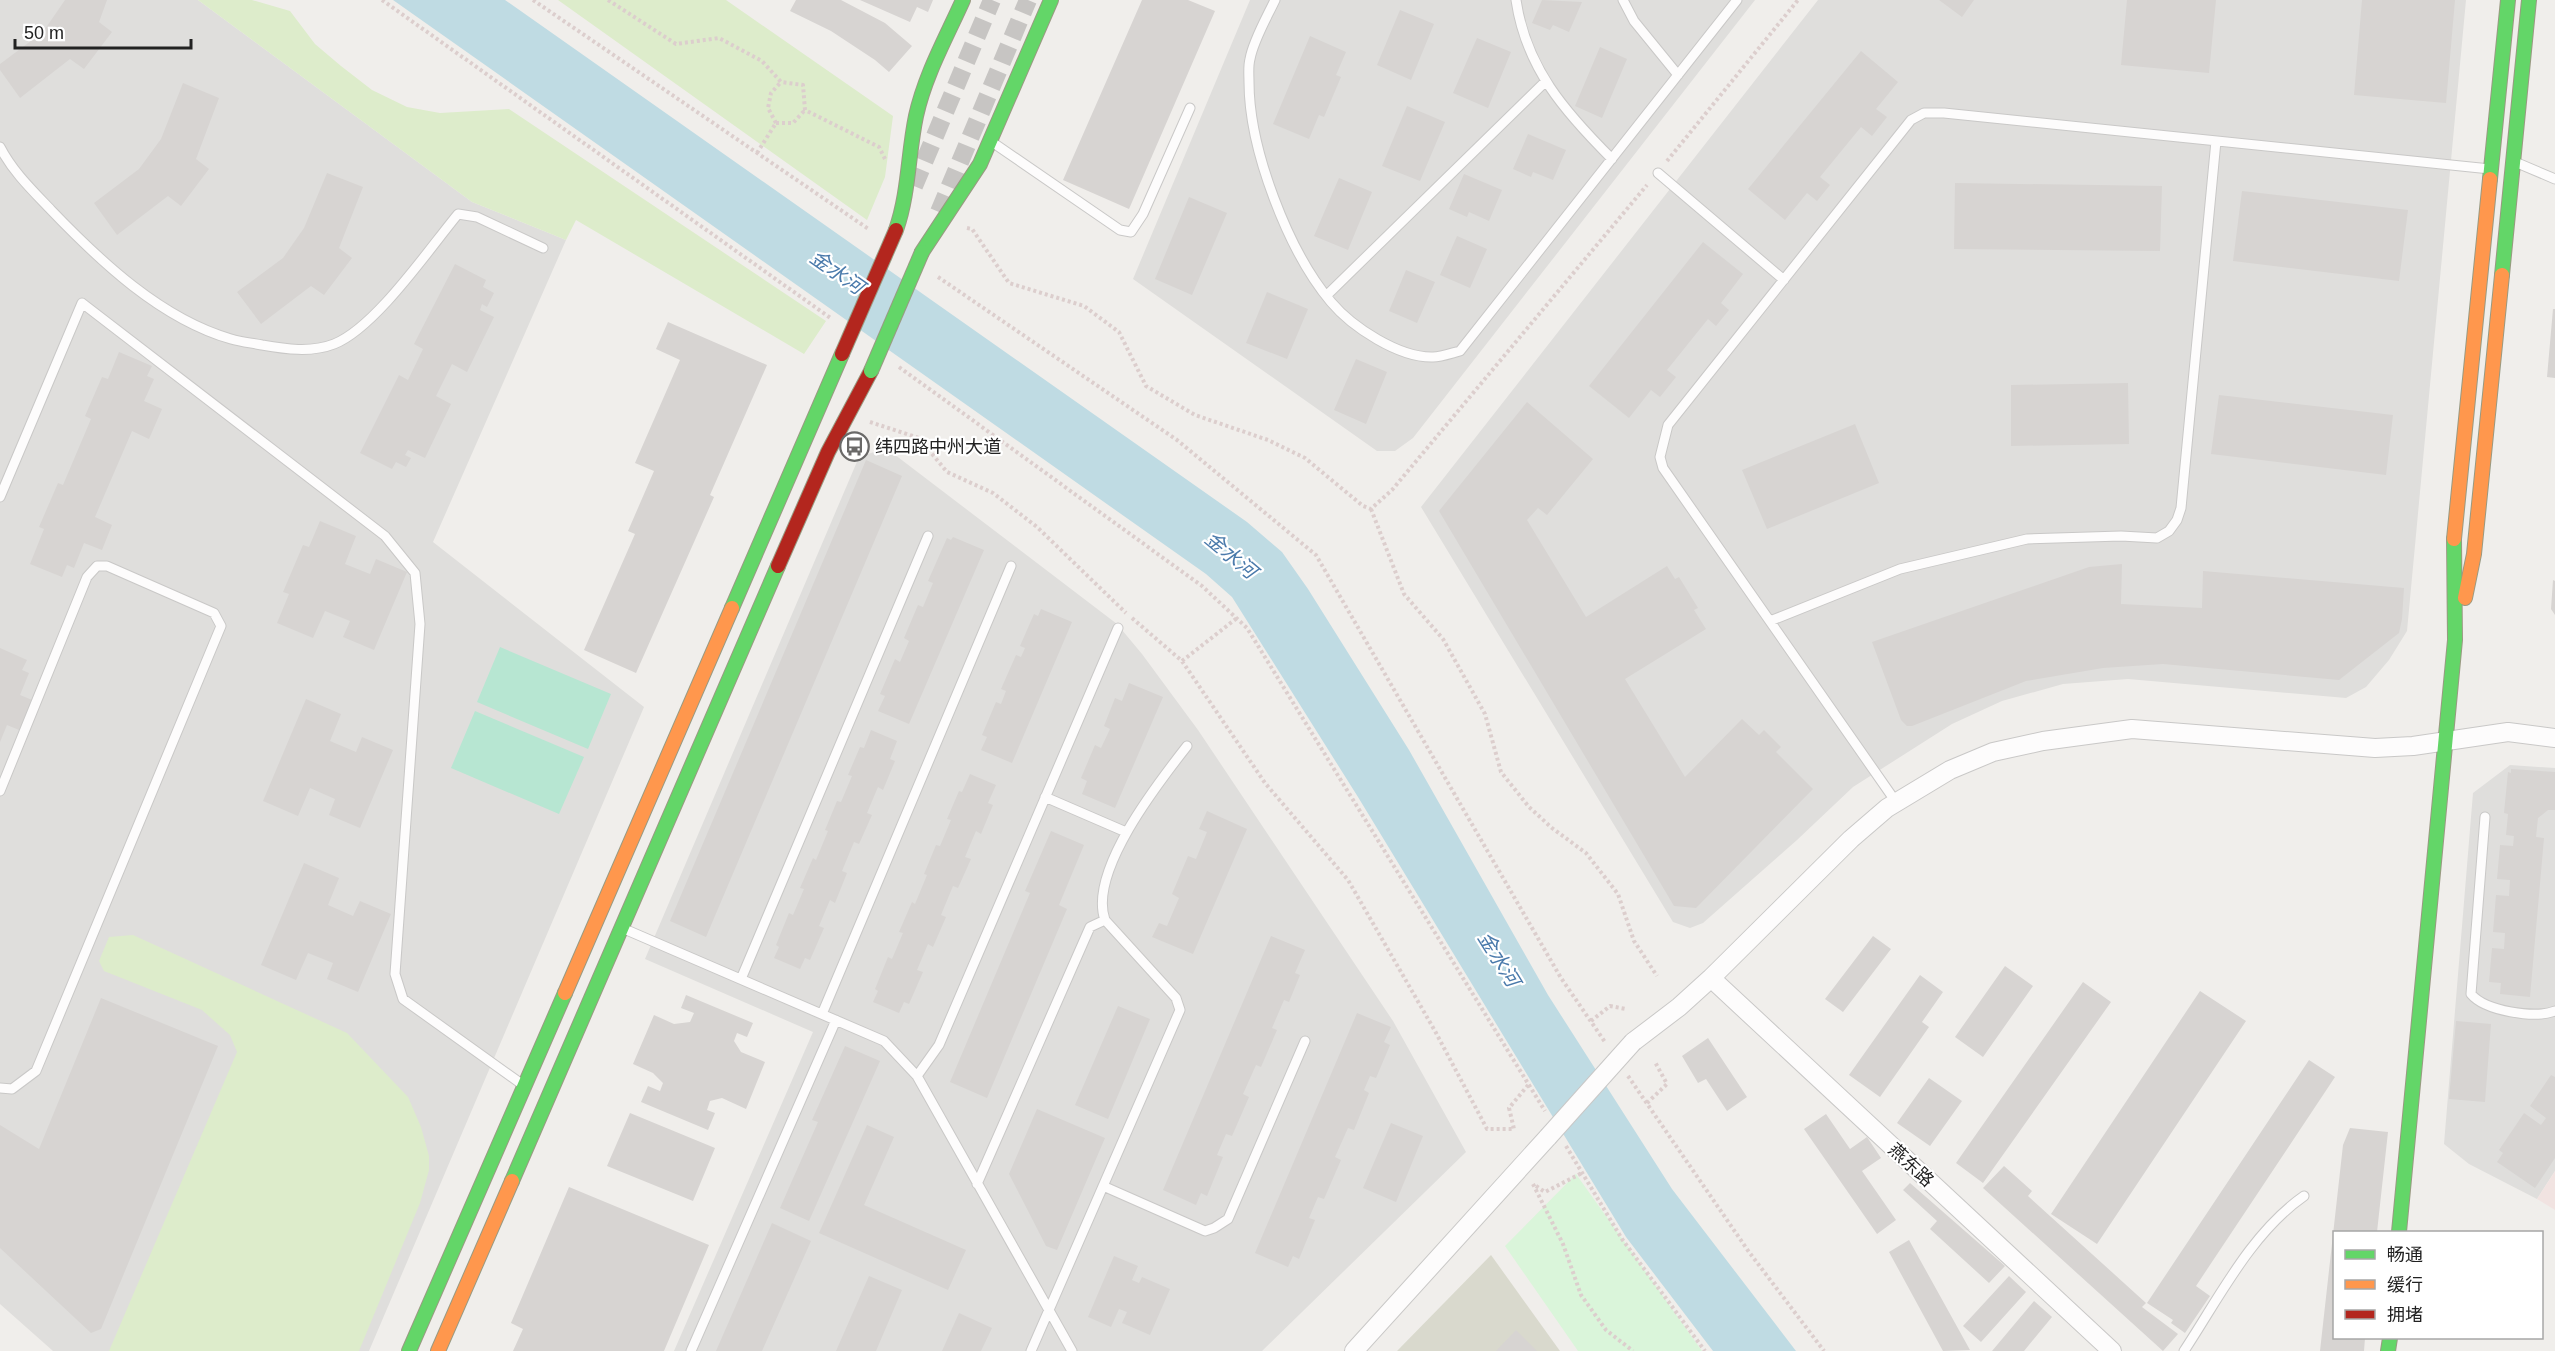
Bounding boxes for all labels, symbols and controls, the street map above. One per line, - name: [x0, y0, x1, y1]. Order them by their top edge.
- scale bar: [15, 12, 190, 50]
- text: 50 m: [24, 23, 64, 43]
- water label: 金水河: [806, 246, 871, 301]
- bus stop icon: 纬四路中州大道: [838, 431, 870, 463]
- place label: 纬四路中州大道: [875, 437, 1001, 457]
- water label: 金水河: [1201, 527, 1264, 585]
- water label: 金水河: [1474, 928, 1526, 994]
- street label: 燕东路: [1884, 1139, 1938, 1191]
- legend: [2333, 1231, 2543, 1339]
- text: 畅通: [2387, 1245, 2423, 1265]
- text: 缓行: [2387, 1275, 2423, 1295]
- text: 拥堵: [2387, 1305, 2423, 1325]

